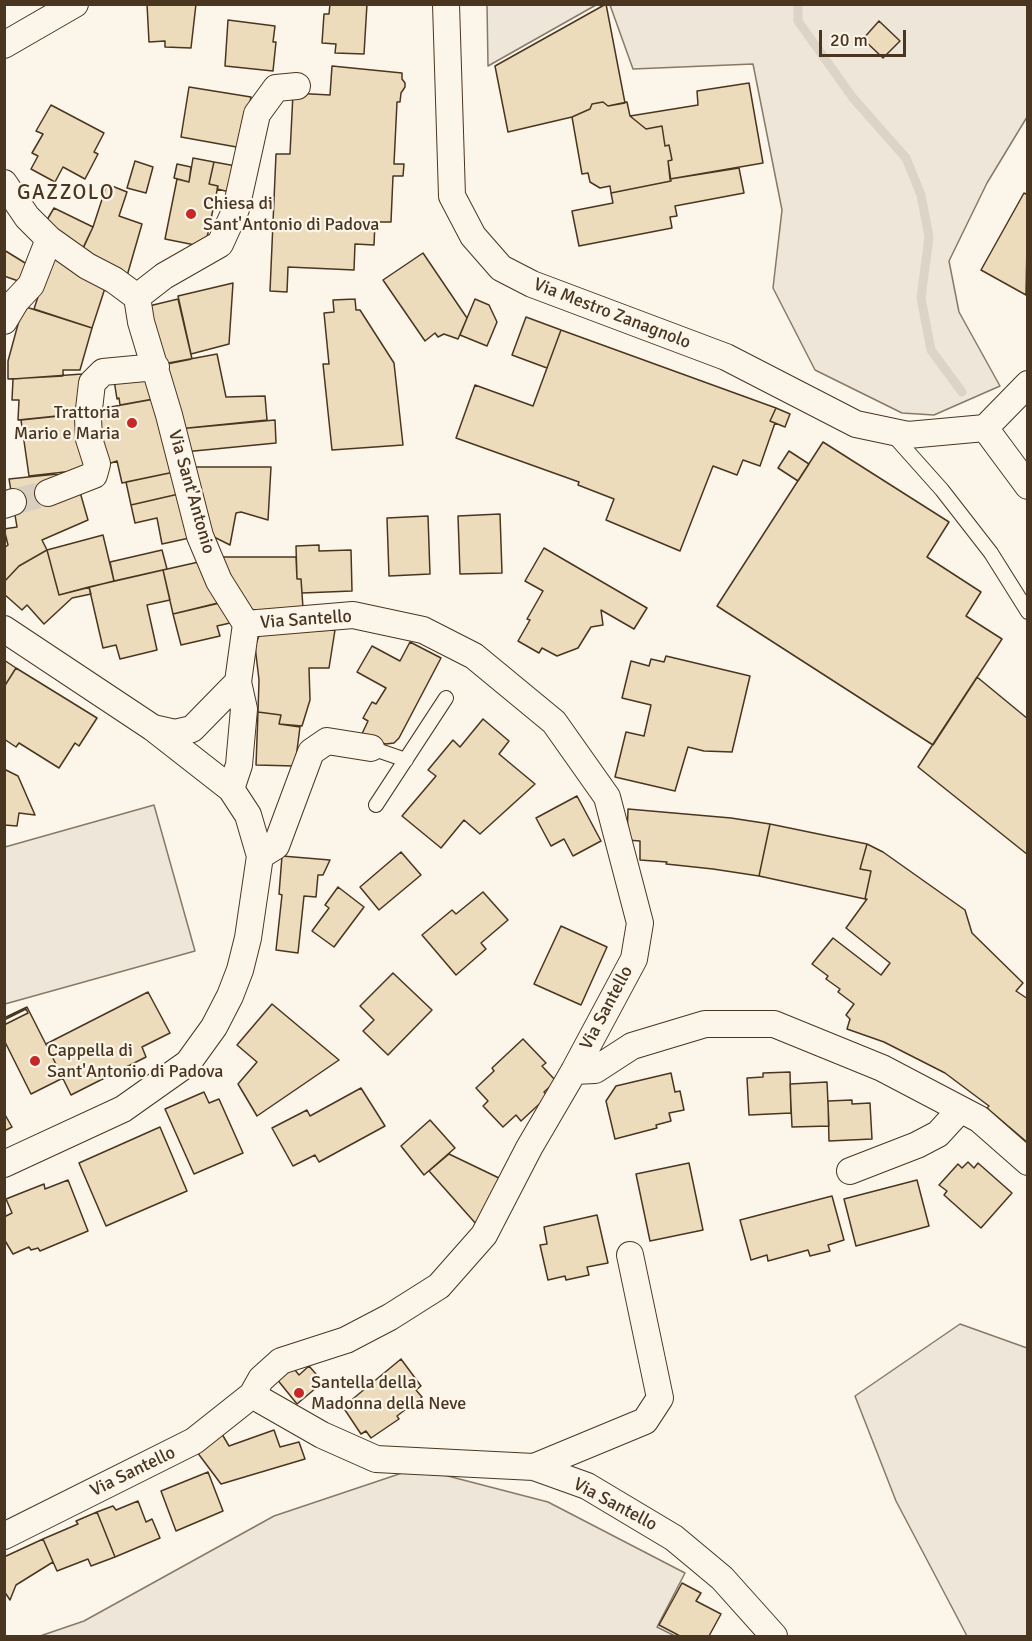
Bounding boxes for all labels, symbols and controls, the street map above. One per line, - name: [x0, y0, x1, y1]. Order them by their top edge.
- scale bar: [822, 18, 909, 56]
- text: 20 m: [830, 29, 868, 51]
- district label: GAZZOLO: [17, 180, 115, 206]
- place label: Chiesa di Sant'Antonio di Padova: [203, 193, 379, 236]
- marker: Chiesa di Sant'Antonio di Padova: [184, 207, 198, 221]
- street label: Via Mestro Zanagnolo: [530, 274, 694, 354]
- place label: Trattoria Mario e Maria: [14, 402, 120, 444]
- marker: Trattoria Mario e Maria: [125, 416, 139, 430]
- street label: Via Sant'Antonio: [163, 428, 219, 556]
- street label: Via Santello: [259, 606, 353, 634]
- street label: Via Santello: [576, 962, 638, 1054]
- place label: Cappella di Sant'Antonio di Padova: [47, 1040, 223, 1082]
- marker: Cappella di Sant'Antonio di Padova: [28, 1054, 42, 1068]
- place label: Santella della Madonna della Neve: [311, 1372, 466, 1414]
- marker: Santella della Madonna della Neve: [292, 1386, 306, 1400]
- street label: Via Santello: [87, 1442, 179, 1502]
- street label: Via Santello: [569, 1474, 661, 1536]

